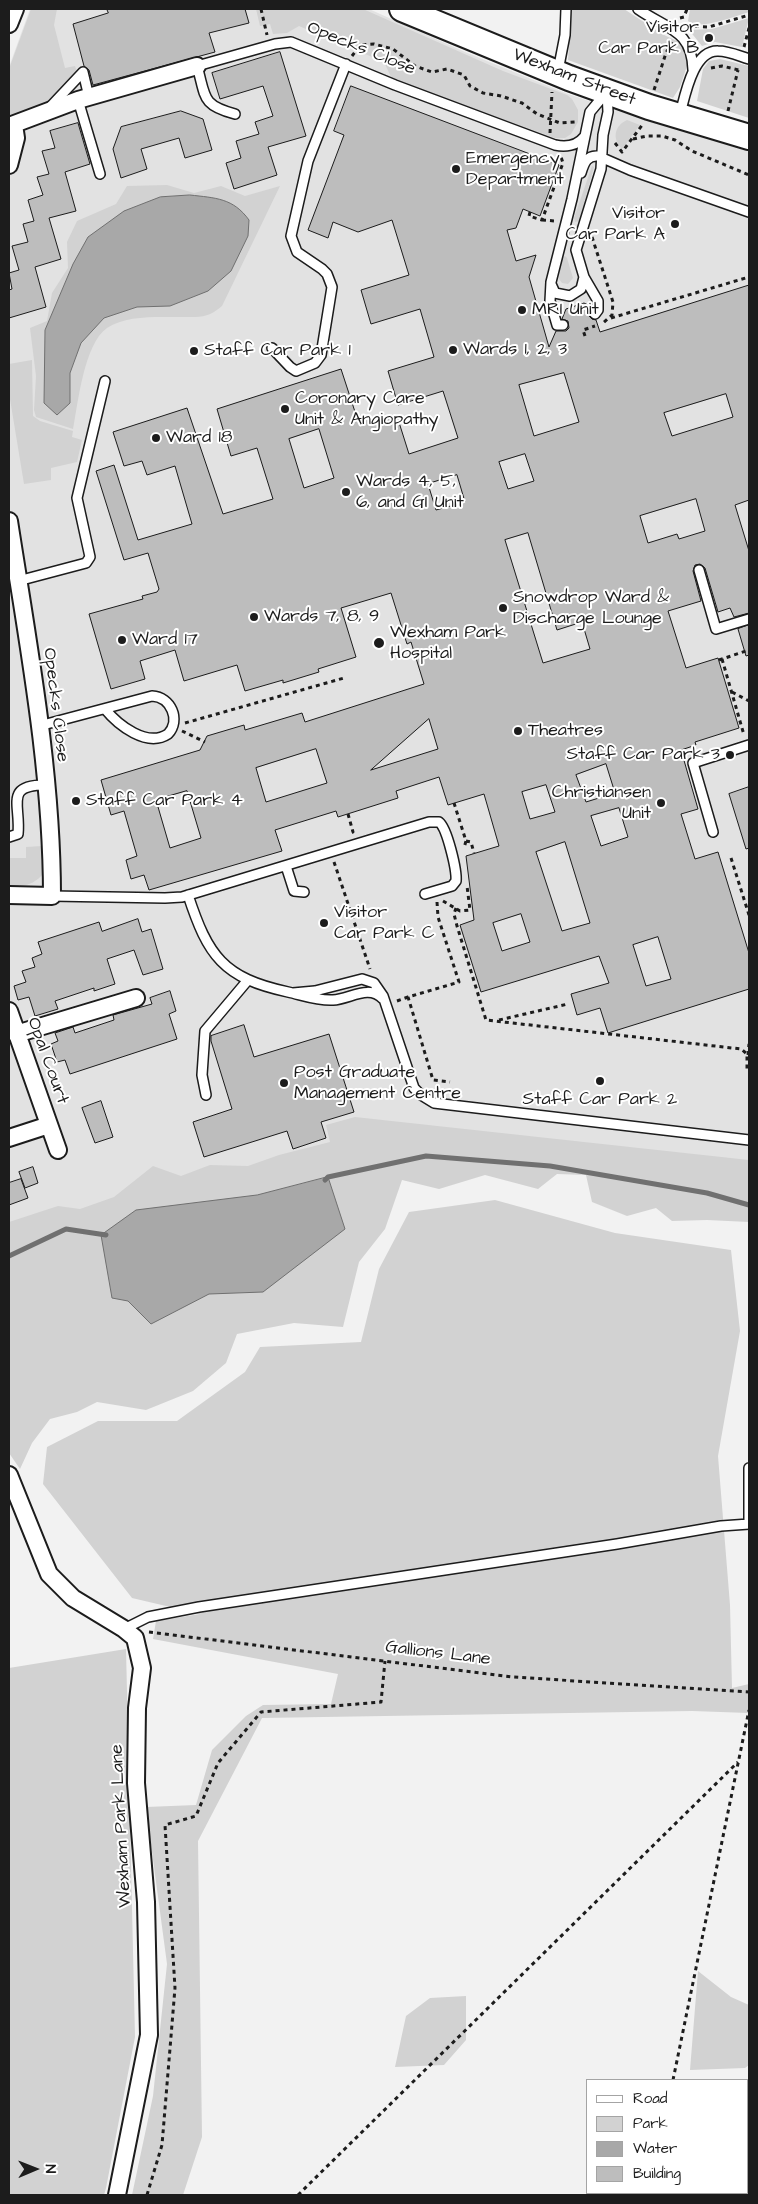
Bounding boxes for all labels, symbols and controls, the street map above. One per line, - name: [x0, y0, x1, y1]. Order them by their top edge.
- street label: Opecks Close: [304, 17, 418, 81]
- place label: Visitor Car Park B: [598, 17, 699, 59]
- marker: Visitor Car Park B: [703, 32, 715, 44]
- street label: Wexham Street: [509, 45, 639, 111]
- place label: Emergency Department: [466, 148, 564, 190]
- marker: Emergency Department: [450, 163, 462, 175]
- place label: Visitor Car Park A: [566, 203, 665, 245]
- marker: Visitor Car Park A: [669, 218, 681, 230]
- place label: MRI Unit: [532, 299, 599, 321]
- marker: MRI Unit: [516, 304, 528, 316]
- place label: Wards 1, 2, 3: [463, 339, 567, 361]
- place label: Staff Car Park 1: [204, 340, 351, 362]
- marker: Wards 1, 2, 3: [447, 344, 459, 356]
- marker: Staff Car Park 1: [188, 345, 200, 357]
- place label: Coronary Care Unit & Angiopathy: [295, 388, 438, 430]
- marker: Coronary Care Unit & Angiopathy: [279, 403, 291, 415]
- place label: Ward 18: [166, 427, 232, 449]
- marker: Ward 18: [150, 432, 162, 444]
- place label: Wards 4, 5, 6, and GI Unit: [356, 471, 464, 514]
- marker: Wards 4, 5, 6, and GI Unit: [340, 486, 352, 498]
- place label: Snowdrop Ward & Discharge Lounge: [513, 587, 669, 630]
- marker: Snowdrop Ward & Discharge Lounge: [497, 602, 509, 614]
- place label: Wards 7, 8, 9: [264, 606, 379, 628]
- marker: Wards 7, 8, 9: [248, 611, 260, 623]
- place label: Wexham Park Hospital: [390, 622, 506, 664]
- place label: Ward 17: [132, 629, 198, 651]
- marker: Ward 17: [116, 634, 128, 646]
- marker: Wexham Park Hospital: [372, 636, 386, 650]
- street label: Opecks Close: [37, 647, 73, 763]
- place label: Theatres: [528, 720, 603, 742]
- marker: Theatres: [512, 725, 524, 737]
- place label: Staff Car Park 3: [566, 744, 720, 766]
- marker: Staff Car Park 3: [724, 749, 736, 761]
- place label: Christiansen Unit: [552, 782, 651, 824]
- place label: Staff Car Park 4: [86, 790, 243, 812]
- marker: Staff Car Park 4: [70, 795, 82, 807]
- marker: Christiansen Unit: [655, 797, 667, 809]
- place label: Visitor Car Park C: [334, 902, 435, 944]
- marker: Visitor Car Park C: [318, 917, 330, 929]
- street label: Opal Court: [21, 1015, 73, 1107]
- place label: Post Graduate Management Centre: [294, 1062, 461, 1104]
- marker: Staff Car Park 2: [594, 1075, 606, 1087]
- marker: Post Graduate Management Centre: [278, 1077, 290, 1089]
- place label: Staff Car Park 2: [523, 1089, 677, 1111]
- street label: Gallions Lane: [384, 1637, 492, 1671]
- street label: Wexham Park Lane: [107, 1744, 137, 1908]
- legend: [586, 2079, 748, 2194]
- text: Road: [633, 2088, 667, 2109]
- text: Park: [633, 2113, 668, 2134]
- text: Water: [633, 2138, 677, 2159]
- north arrow: [10, 2144, 60, 2194]
- text: Building: [633, 2163, 681, 2184]
- text: N: [40, 2164, 60, 2173]

